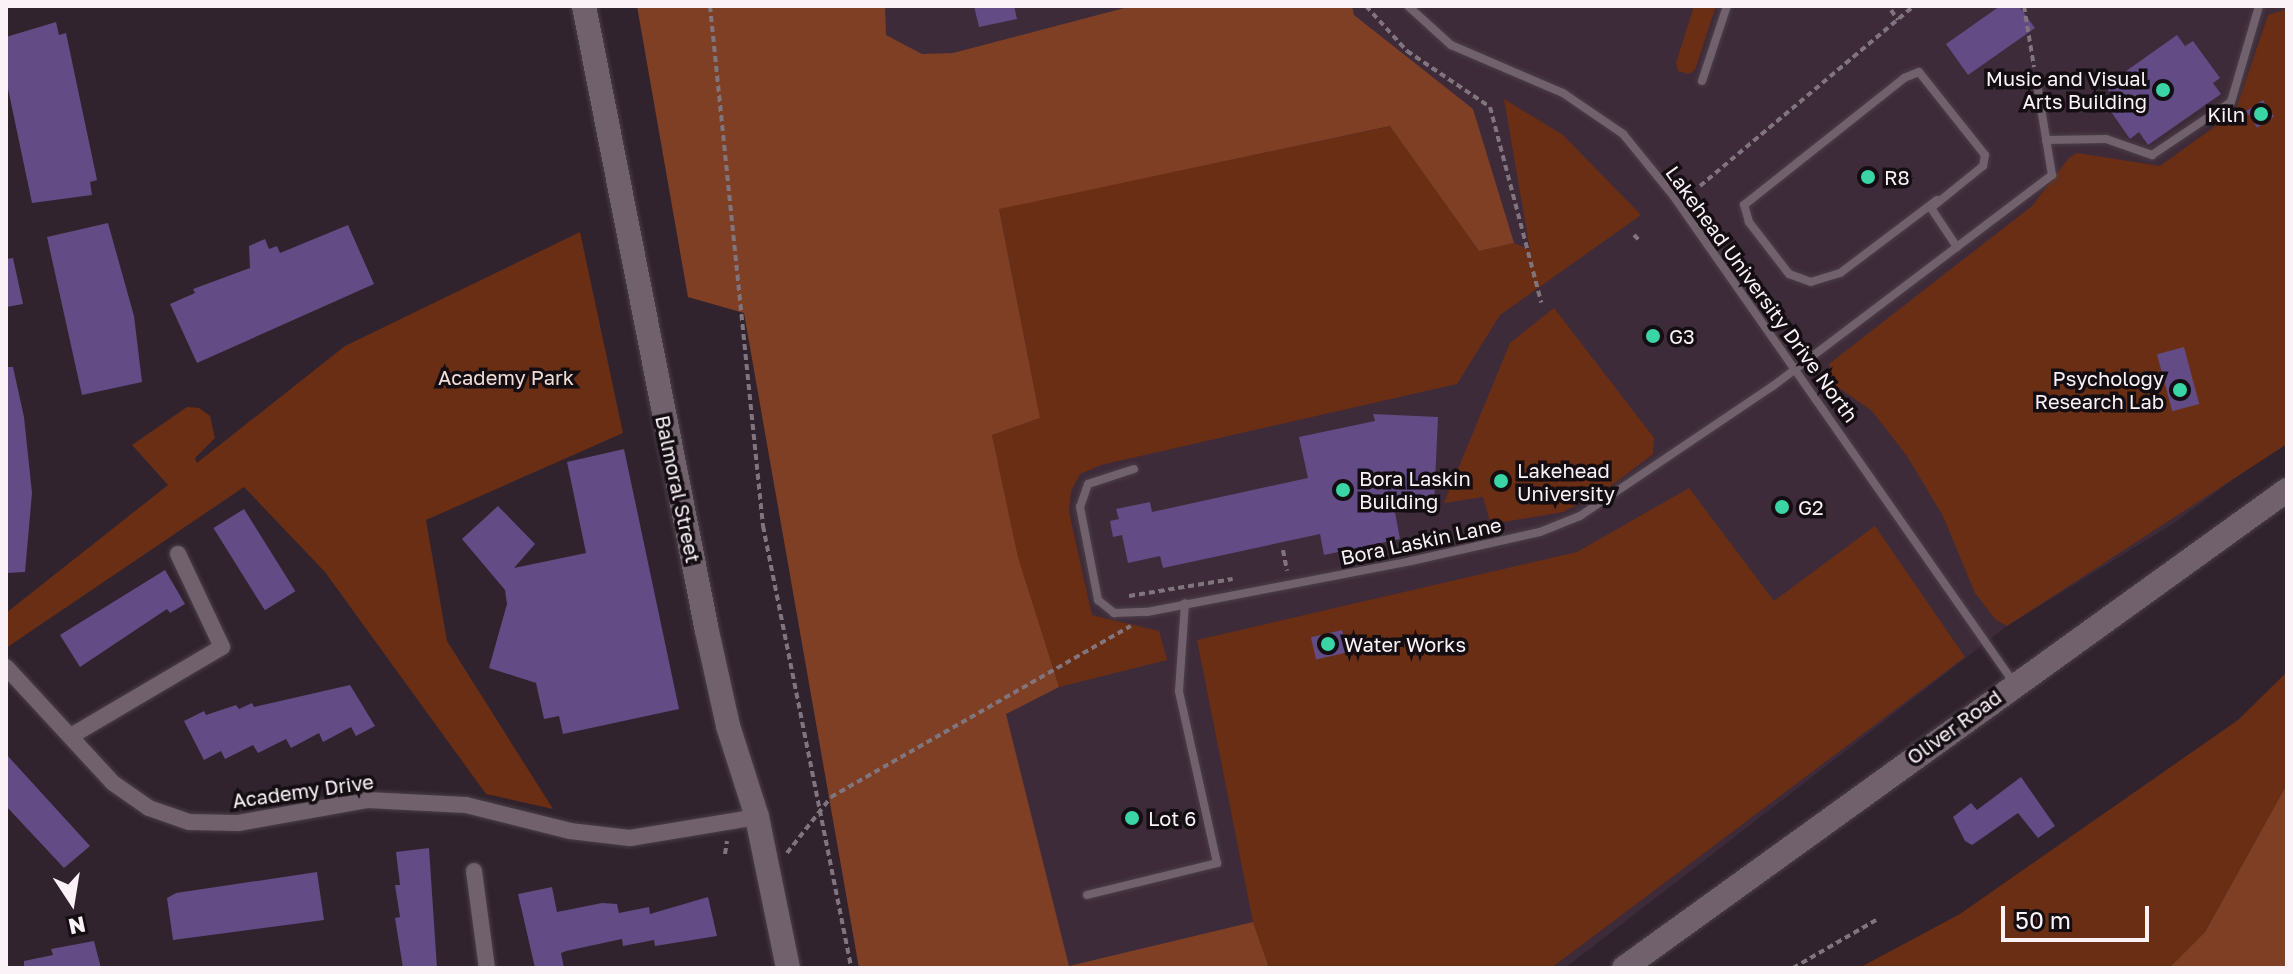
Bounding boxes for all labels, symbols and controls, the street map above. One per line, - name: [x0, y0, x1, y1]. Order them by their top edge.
- place label: Music and Visual Arts Building: [1986, 66, 2147, 113]
- marker: Music and Visual Arts Building: [2154, 81, 2172, 99]
- place label: Kiln: [2207, 102, 2245, 126]
- marker: Kiln: [2252, 105, 2270, 123]
- street label: Lakehead University Drive North: [1661, 161, 1863, 427]
- place label: R8: [1884, 165, 1910, 189]
- marker: R8: [1859, 168, 1877, 186]
- place label: G3: [1669, 324, 1695, 348]
- marker: G3: [1644, 327, 1662, 345]
- park label: Academy Park: [438, 365, 574, 389]
- place label: Psychology Research Lab: [2035, 366, 2164, 413]
- marker: Psychology Research Lab: [2171, 381, 2189, 399]
- street label: Balmoral Street: [651, 413, 705, 565]
- place label: Lakehead University: [1517, 458, 1615, 505]
- place label: Bora Laskin Building: [1359, 466, 1471, 513]
- marker: Lakehead University: [1492, 472, 1510, 490]
- marker: Bora Laskin Building: [1334, 481, 1352, 499]
- place label: G2: [1798, 495, 1824, 519]
- marker: G2: [1773, 498, 1791, 516]
- street label: Bora Laskin Lane: [1339, 512, 1503, 570]
- place label: Water Works: [1344, 632, 1466, 656]
- marker: Water Works: [1319, 635, 1337, 653]
- street label: Oliver Road: [1902, 685, 2006, 769]
- street label: Academy Drive: [231, 769, 375, 813]
- place label: Lot 6: [1148, 806, 1196, 830]
- marker: Lot 6: [1123, 809, 1141, 827]
- north arrow: [32, 862, 112, 942]
- scale bar: [2005, 890, 2153, 940]
- text: 50 m: [2015, 905, 2071, 934]
- text: N: [66, 911, 88, 941]

